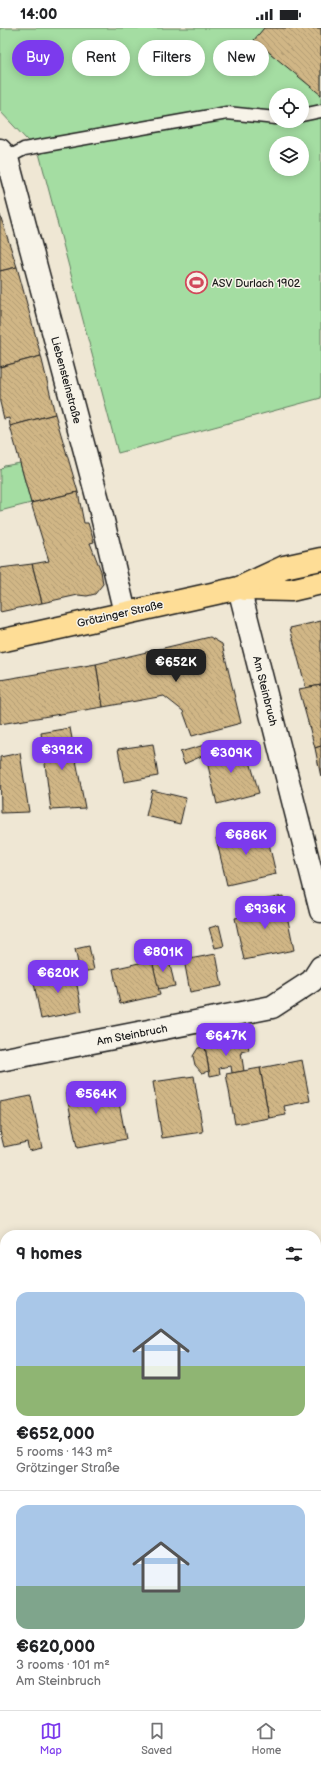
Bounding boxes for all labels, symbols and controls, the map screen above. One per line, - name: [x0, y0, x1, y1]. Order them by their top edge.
- text: 14:00: [20, 5, 57, 24]
- chip: Buy: [12, 40, 64, 76]
- chip: Rent: [72, 40, 130, 76]
- chip: Filters: [138, 40, 205, 76]
- chip: New: [213, 40, 269, 76]
- map controls: [269, 88, 309, 176]
- button: locate: [269, 88, 309, 128]
- button: layers: [269, 136, 309, 176]
- sports icon: ASV Durlach 1902: [184, 270, 210, 296]
- place label: ASV Durlach 1902: [212, 277, 301, 290]
- street label: Liebensteinstraße: [48, 335, 84, 425]
- street label: Grötzinger Straße: [76, 598, 165, 630]
- pin: €652K: [148, 649, 204, 683]
- text: €652K: [155, 654, 197, 670]
- street label: Am Steinbruch: [250, 655, 280, 727]
- pin: €392K: [34, 737, 90, 771]
- pin: €309K: [203, 740, 259, 774]
- text: €392K: [41, 742, 83, 758]
- text: €309K: [210, 745, 252, 761]
- pin: €686K: [218, 822, 274, 856]
- text: €686K: [225, 827, 267, 843]
- pin: €936K: [237, 896, 293, 930]
- text: €936K: [244, 901, 286, 917]
- pin: €801K: [135, 939, 191, 973]
- text: €801K: [143, 944, 183, 960]
- pin: €620K: [30, 960, 86, 994]
- text: €620K: [37, 965, 79, 981]
- street label: Am Steinbruch: [95, 1022, 169, 1048]
- pin: €647K: [198, 1023, 254, 1057]
- text: €647K: [205, 1028, 247, 1044]
- pin: €564K: [68, 1081, 124, 1115]
- text: €564K: [75, 1086, 117, 1102]
- icon: filters: [283, 1243, 305, 1265]
- text: 9 homes: [16, 1244, 82, 1264]
- icon: home: [125, 1318, 197, 1390]
- text: €652,000: [16, 1424, 95, 1444]
- text: 5 rooms · 143 m²: [16, 1444, 113, 1460]
- text: Grötzinger Straße: [16, 1460, 120, 1476]
- icon: home: [125, 1531, 197, 1603]
- text: €620,000: [16, 1637, 95, 1657]
- text: 3 rooms · 101 m²: [16, 1657, 110, 1673]
- text: Am Steinbruch: [16, 1673, 101, 1689]
- tab: Map: [40, 1720, 62, 1757]
- tab: Saved: [141, 1720, 172, 1757]
- tab: Home: [251, 1720, 281, 1757]

